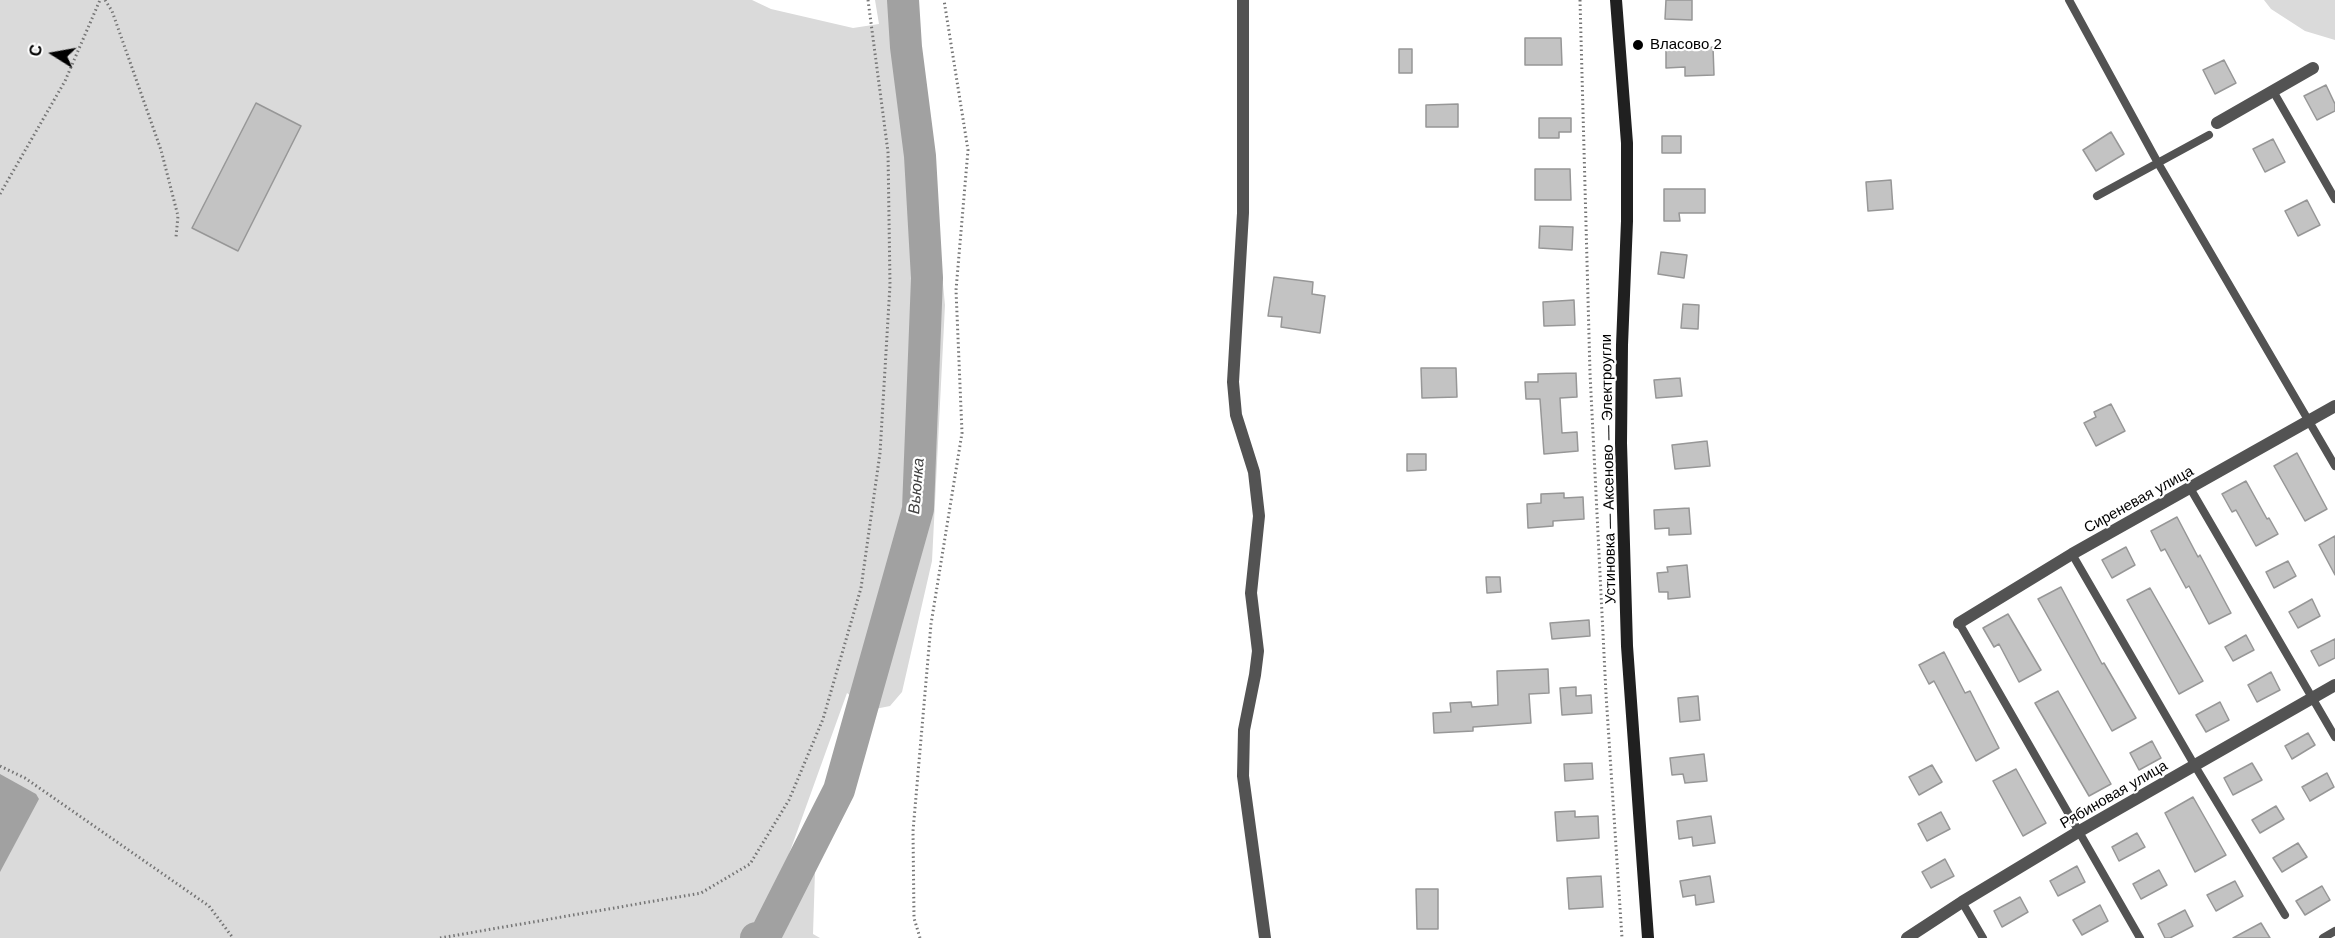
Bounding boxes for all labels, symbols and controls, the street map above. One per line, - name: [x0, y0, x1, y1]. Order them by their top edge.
- north arrow: [24, 24, 84, 84]
- place label: Власово 2: [1650, 36, 1722, 54]
- marker: Власово 2: [1631, 38, 1645, 52]
- text: С: [26, 43, 45, 58]
- street label: Устиновка — Аксеново — Электроугли: [1598, 334, 1620, 604]
- water label: Вьюнка: [905, 457, 929, 515]
- street label: Сиреневая улица: [2081, 463, 2197, 537]
- street label: Рябиновая улица: [2057, 757, 2171, 833]

